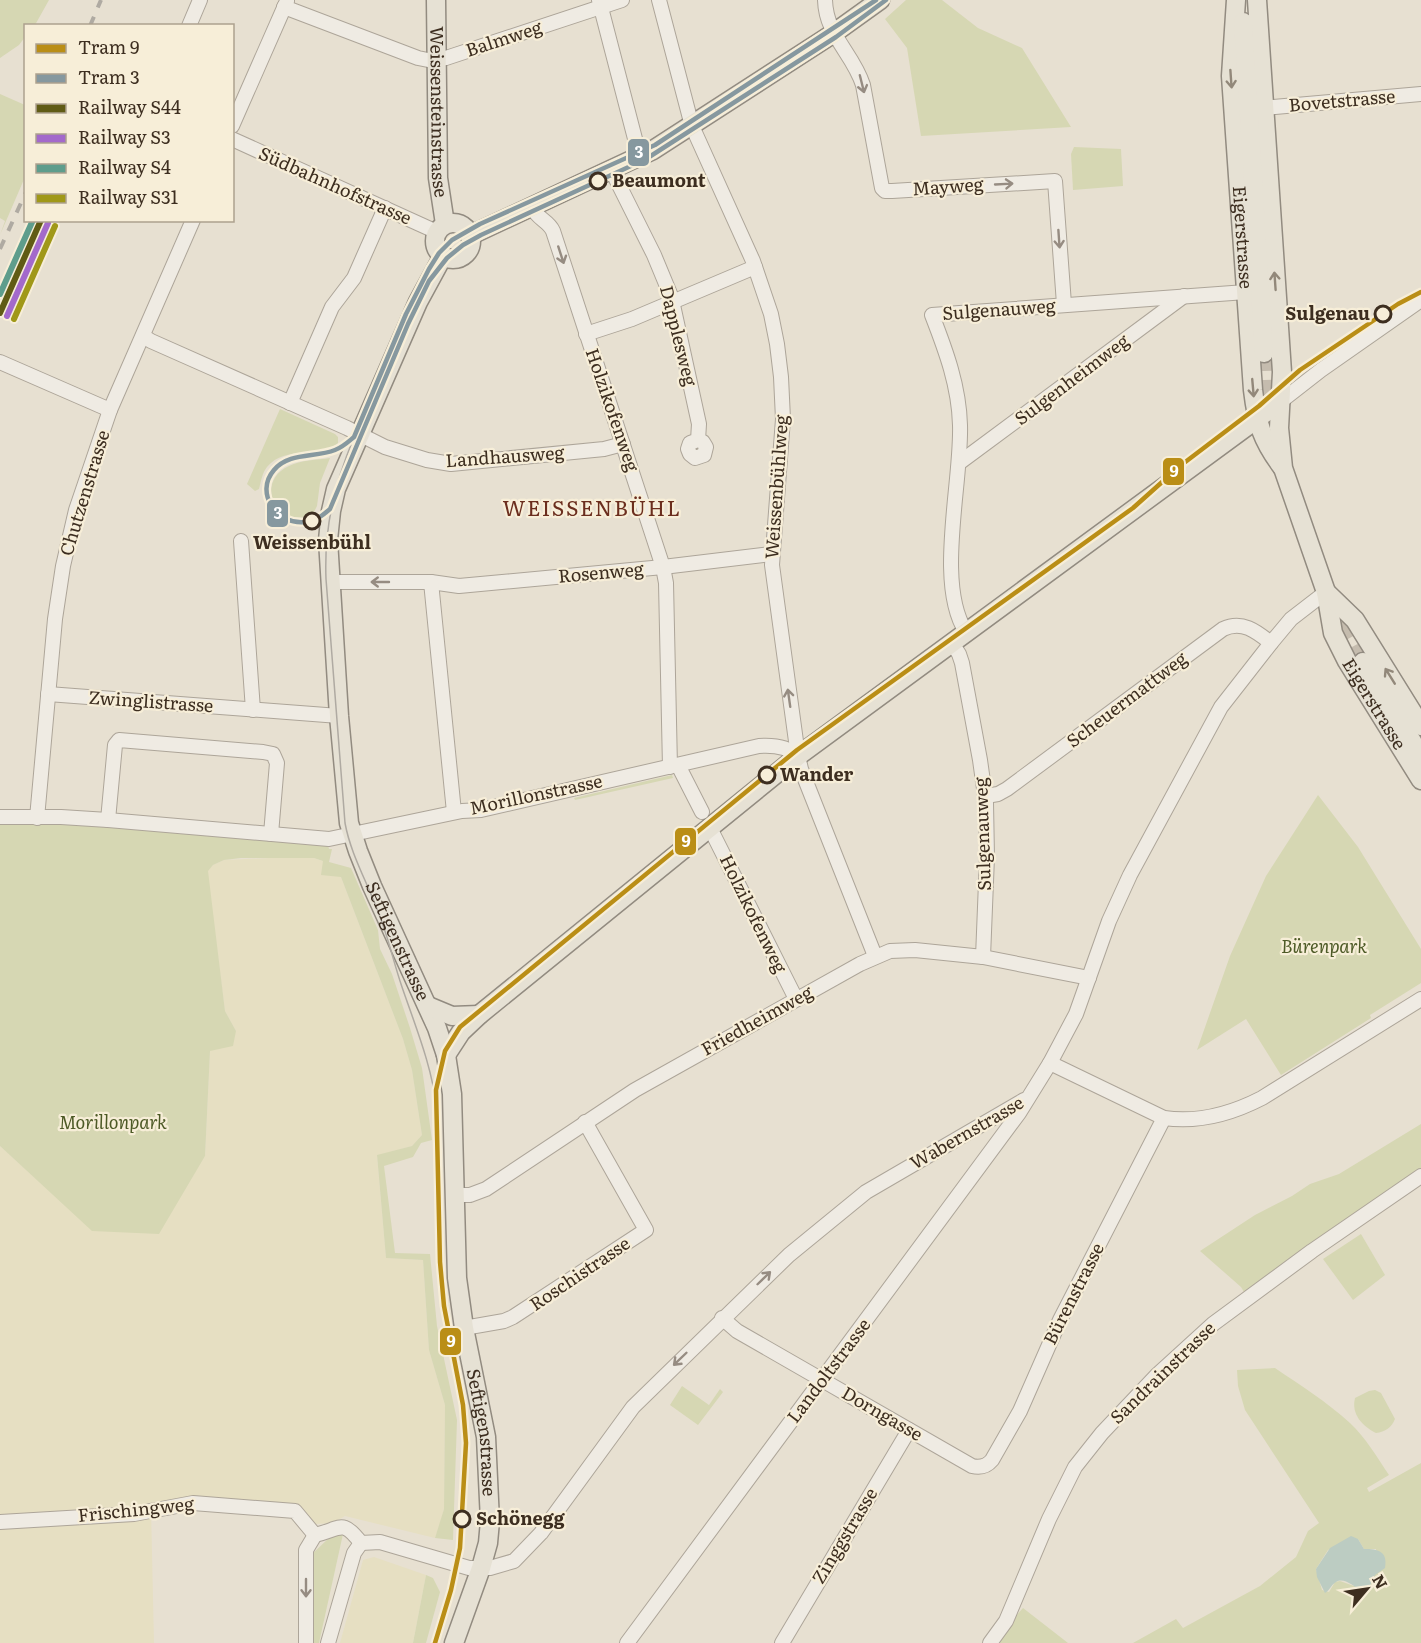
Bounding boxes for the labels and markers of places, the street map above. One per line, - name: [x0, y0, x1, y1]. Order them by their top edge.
- place label: Beaumont: [612, 166, 706, 193]
- marker: Beaumont: [589, 172, 607, 190]
- place label: Sulgenau: [1285, 299, 1370, 326]
- marker: Sulgenau: [1374, 305, 1392, 323]
- marker: Weissenbühl: [303, 512, 321, 530]
- place label: Weissenbühl: [253, 528, 371, 555]
- place label: Wander: [780, 760, 854, 787]
- marker: Wander: [758, 766, 776, 784]
- place label: Schönegg: [476, 1504, 566, 1531]
- marker: Schönegg: [453, 1510, 471, 1528]

